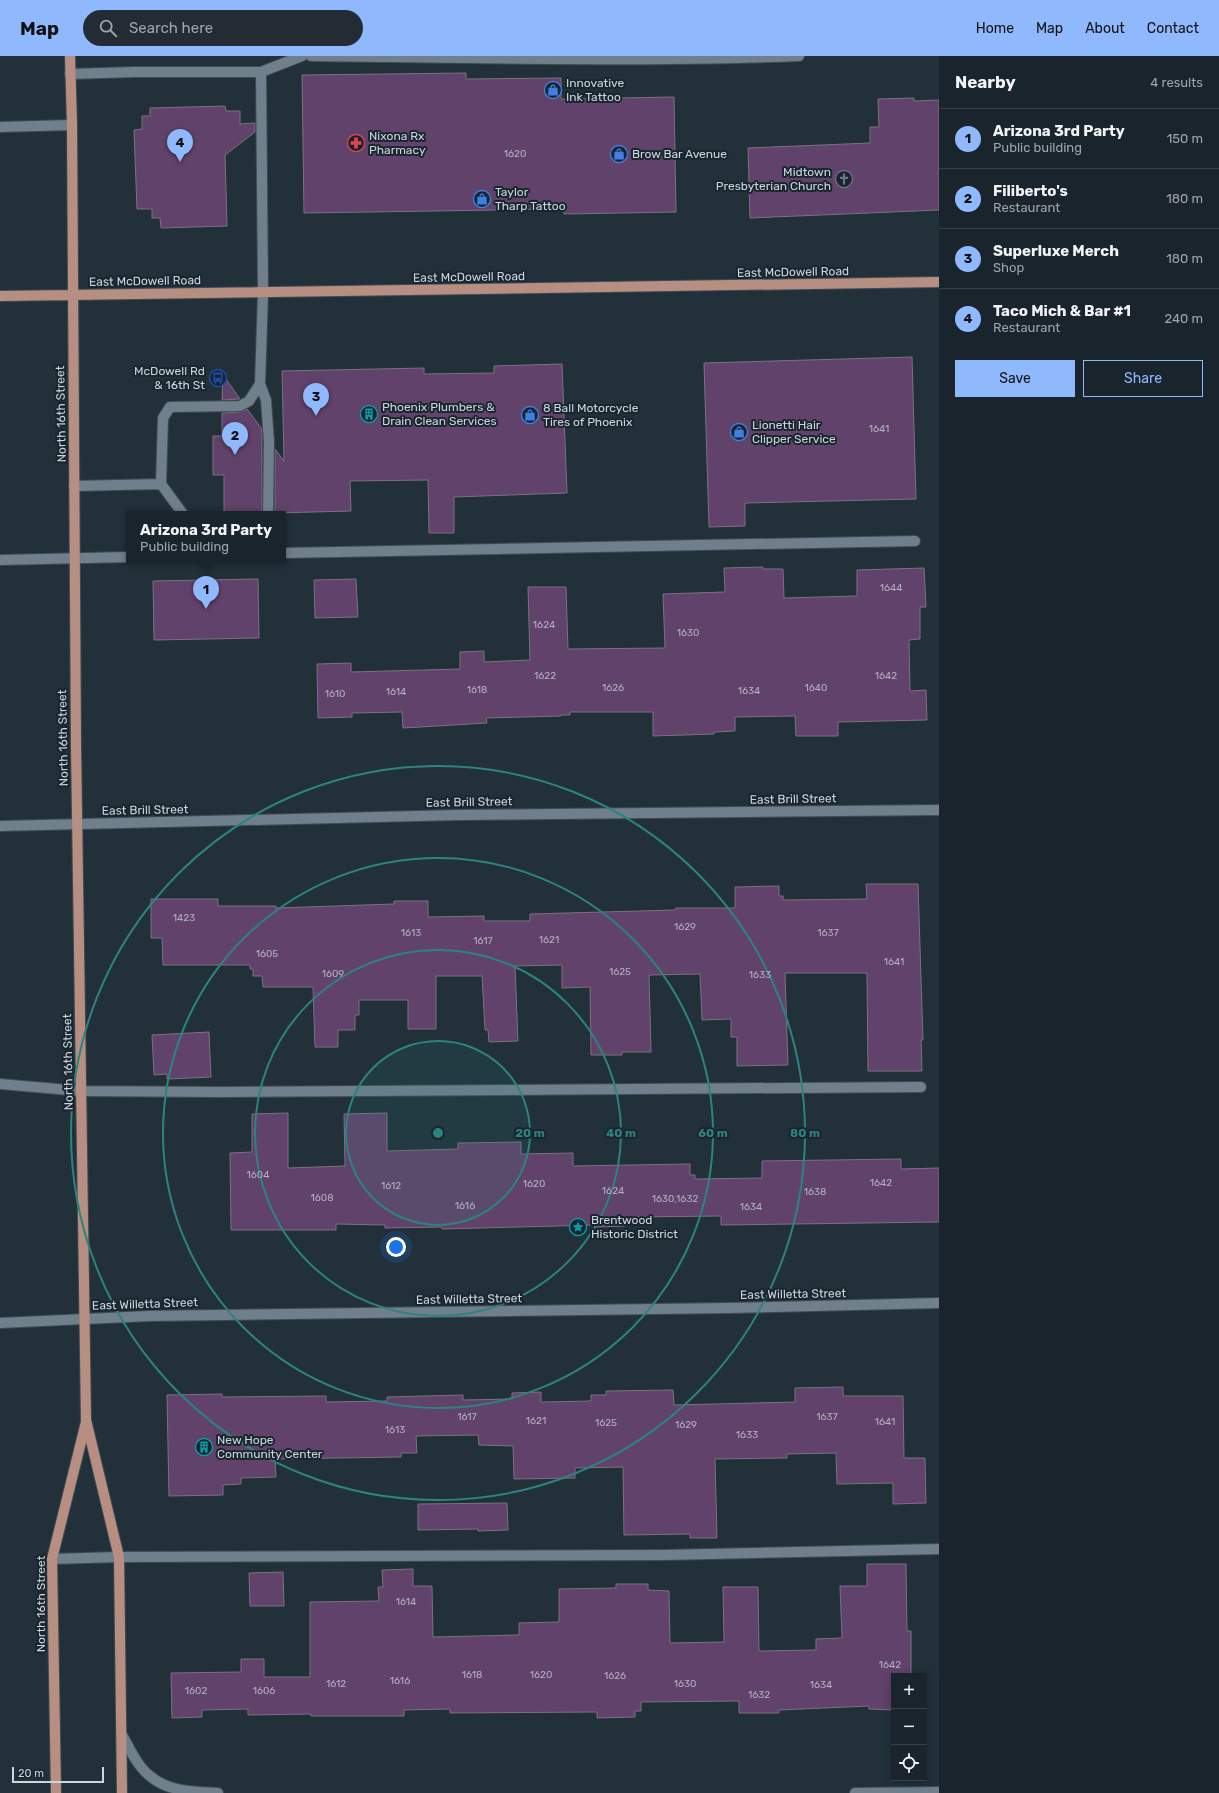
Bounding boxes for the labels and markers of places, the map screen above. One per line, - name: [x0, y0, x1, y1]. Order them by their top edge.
- place label: Innovative Ink Tattoo: [566, 76, 624, 104]
- shop icon: Innovative Ink Tattoo: [543, 80, 563, 100]
- pin: 4: [167, 129, 193, 162]
- place label: Nixona Rx Pharmacy: [369, 129, 426, 157]
- pharmacy icon: Nixona Rx Pharmacy: [346, 133, 366, 153]
- shop icon: Brow Bar Avenue: [609, 144, 629, 164]
- place label: Brow Bar Avenue: [632, 147, 727, 161]
- place label: Midtown Presbyterian Church: [716, 165, 831, 193]
- church icon: Midtown Presbyterian Church: [834, 169, 854, 189]
- place label: Taylor Tharp Tattoo: [495, 185, 566, 213]
- shop icon: Taylor Tharp Tattoo: [472, 189, 492, 209]
- place label: McDowell Rd & 16th St: [134, 364, 205, 392]
- bus stop icon: McDowell Rd & 16th St: [208, 368, 228, 388]
- pin: 3: [303, 383, 329, 416]
- place label: Phoenix Plumbers & Drain Clean Services: [382, 400, 497, 428]
- place label: 8 Ball Motorcycle Tires of Phoenix: [543, 401, 639, 429]
- building icon: Phoenix Plumbers & Drain Clean Services: [359, 404, 379, 424]
- shop icon: 8 Ball Motorcycle Tires of Phoenix: [520, 405, 540, 425]
- place label: Lionetti Hair Clipper Service: [752, 418, 836, 446]
- pin: 2: [222, 422, 248, 455]
- shop icon: Lionetti Hair Clipper Service: [729, 422, 749, 442]
- pin: 1: [193, 576, 219, 609]
- centre of rings: [431, 1126, 445, 1140]
- place label: Brentwood Historic District: [591, 1213, 678, 1241]
- place icon: Brentwood Historic District: [568, 1217, 588, 1237]
- place label: New Hope Community Center: [217, 1433, 323, 1461]
- building icon: New Hope Community Center: [194, 1437, 214, 1457]

